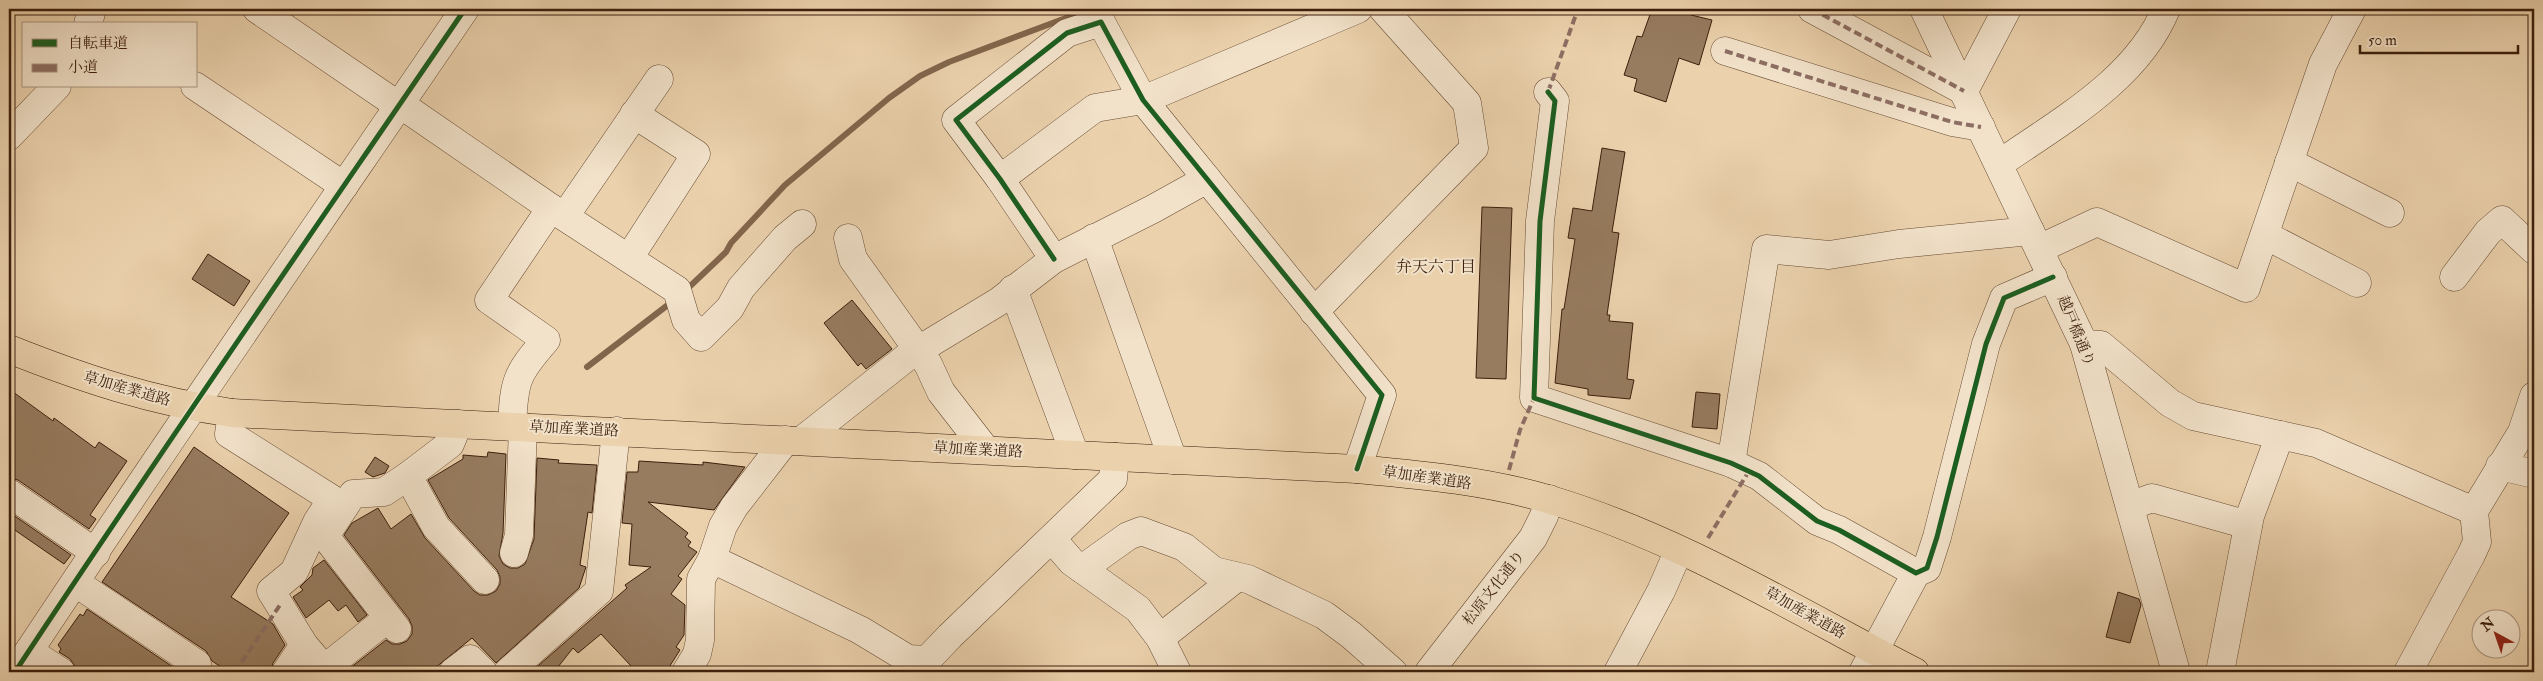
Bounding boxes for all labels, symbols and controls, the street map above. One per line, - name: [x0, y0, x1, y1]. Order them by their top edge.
- legend: [22, 22, 198, 88]
- scale bar: [2360, 22, 2518, 54]
- text: 50 m: [2368, 31, 2397, 50]
- text: 自転車道: [68, 34, 128, 53]
- text: 小道: [68, 58, 98, 77]
- district label: 弁天六丁目: [1396, 257, 1476, 277]
- street label: 越戸橋通り: [2053, 293, 2099, 369]
- street label: 草加産業道路: [81, 367, 173, 411]
- street label: 草加産業道路: [529, 417, 619, 441]
- street label: 草加産業道路: [933, 438, 1023, 462]
- street label: 草加産業道路: [1381, 462, 1473, 494]
- street label: 松原文化通り: [1459, 547, 1529, 629]
- street label: 草加産業道路: [1761, 583, 1849, 643]
- north arrow: [2470, 608, 2520, 658]
- text: N: [2477, 614, 2499, 636]

